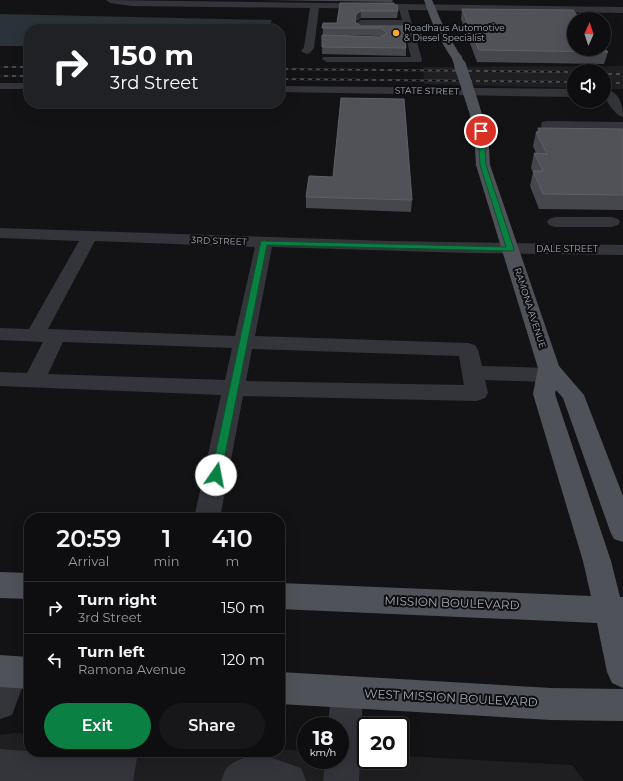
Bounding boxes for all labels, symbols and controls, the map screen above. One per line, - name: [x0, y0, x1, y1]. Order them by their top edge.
- north arrow: [567, 12, 611, 56]
- map controls: [567, 12, 611, 108]
- place label: Roadhaus Automotive & Diesel Specialist: [404, 22, 505, 43]
- marker: Roadhaus Automotive & Diesel Specialist: [391, 28, 401, 38]
- text: 150 m: [110, 38, 194, 72]
- icon: right: [44, 40, 96, 92]
- button: sound: [567, 64, 611, 108]
- text: 3rd Street: [110, 72, 198, 94]
- street label: STATE STREET: [395, 84, 460, 97]
- pin: [464, 114, 498, 148]
- icon: arrive: [470, 120, 492, 142]
- street label: 3RD STREET: [191, 234, 248, 247]
- street label: DALE STREET: [536, 243, 599, 254]
- street label: RAMONA AVENUE: [512, 266, 549, 349]
- position arrow: [195, 454, 237, 496]
- text: 20:59: [56, 524, 121, 553]
- text: 1: [162, 524, 171, 553]
- text: 410: [212, 524, 253, 553]
- text: Arrival: [68, 553, 109, 569]
- text: min: [153, 553, 180, 569]
- text: m: [225, 553, 239, 569]
- text: Turn right: [78, 590, 157, 609]
- street label: MISSION BOULEVARD: [384, 593, 520, 612]
- icon: right: [44, 597, 66, 619]
- text: 150 m: [221, 598, 265, 617]
- text: 3rd Street: [78, 609, 142, 625]
- text: Turn left: [78, 642, 145, 661]
- icon: left: [44, 649, 66, 671]
- text: 120 m: [221, 650, 265, 669]
- text: Ramona Avenue: [78, 661, 186, 677]
- street label: WEST MISSION BOULEVARD: [364, 685, 538, 710]
- button: Exit: [44, 703, 151, 749]
- button: Share: [159, 703, 265, 749]
- speed limit sign: 20: [357, 717, 409, 769]
- text: 18: [312, 726, 334, 750]
- text: km/h: [310, 746, 336, 759]

